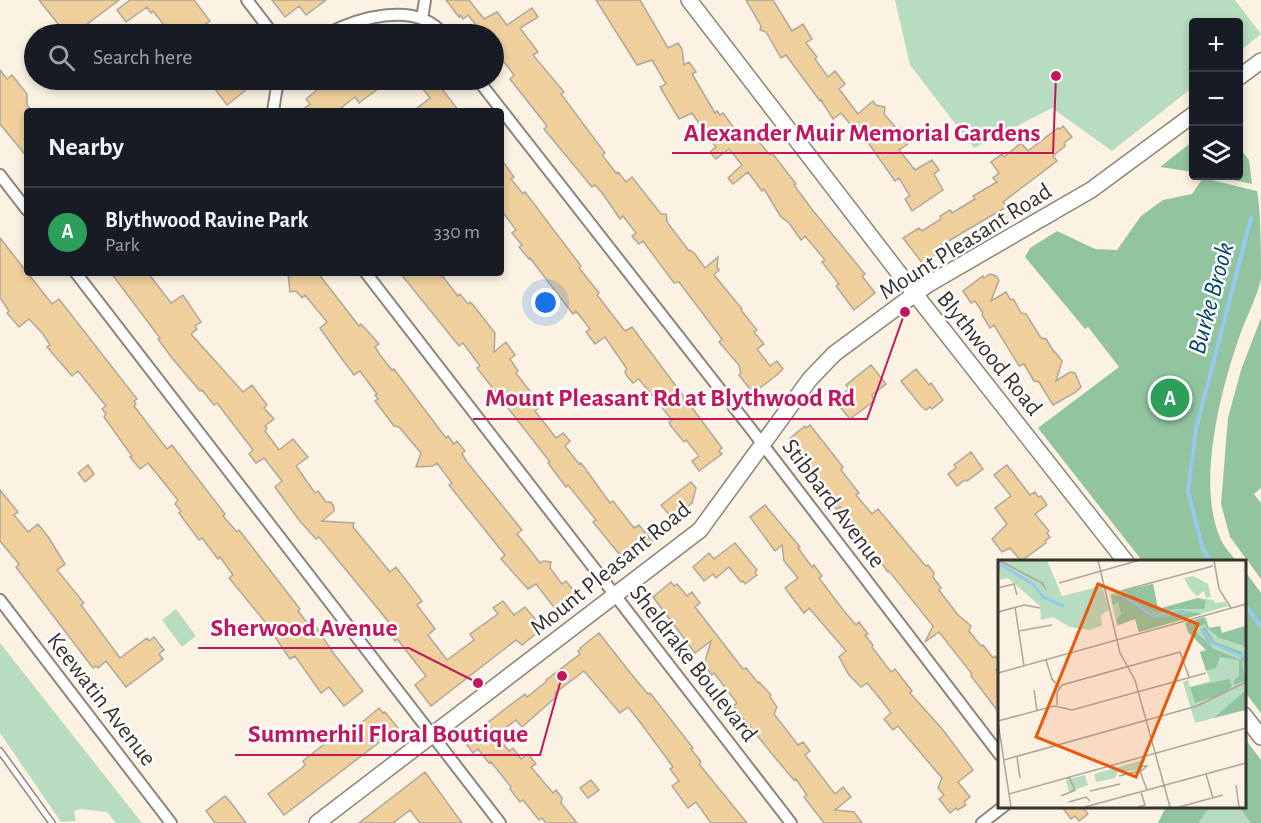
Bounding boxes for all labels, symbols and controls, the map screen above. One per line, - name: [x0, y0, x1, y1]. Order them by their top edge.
- map controls: [1189, 18, 1243, 180]
- button: +: [1189, 18, 1243, 72]
- search box: [24, 24, 504, 90]
- icon: search: [45, 41, 78, 74]
- text: Search here: [93, 46, 192, 68]
- button: −: [1189, 72, 1243, 126]
- callout: Alexander Muir Memorial Gardens: [672, 109, 1053, 153]
- text: Alexander Muir Memorial Gardens: [684, 120, 1040, 146]
- button: layers: [1189, 126, 1243, 180]
- text: Nearby: [48, 134, 124, 160]
- street label: Mount Pleasant Road: [875, 179, 1056, 305]
- text: Blythwood Ravine Park: [105, 209, 308, 231]
- text: A: [62, 222, 74, 242]
- text: 330 m: [434, 222, 480, 242]
- text: Park: [105, 235, 140, 255]
- water label: Burke Brook: [1184, 240, 1238, 357]
- street label: Blythwood Road: [932, 287, 1046, 420]
- your location: [531, 288, 560, 317]
- callout: Mount Pleasant Rd at Blythwood Rd: [473, 375, 867, 419]
- pin: A: [1150, 376, 1190, 420]
- text: Mount Pleasant Rd at Blythwood Rd: [485, 385, 855, 411]
- street label: Stibbard Avenue: [777, 435, 889, 572]
- street label: Mount Pleasant Road: [526, 497, 695, 640]
- inset map: [998, 560, 1246, 808]
- street label: Sheldrake Boulevard: [625, 581, 762, 747]
- callout: Sherwood Avenue: [198, 604, 409, 648]
- text: Sherwood Avenue: [210, 615, 398, 641]
- street label: Keewatin Avenue: [42, 629, 160, 771]
- callout: Summerhil Floral Boutique: [235, 711, 540, 755]
- text: Summerhil Floral Boutique: [248, 721, 528, 747]

